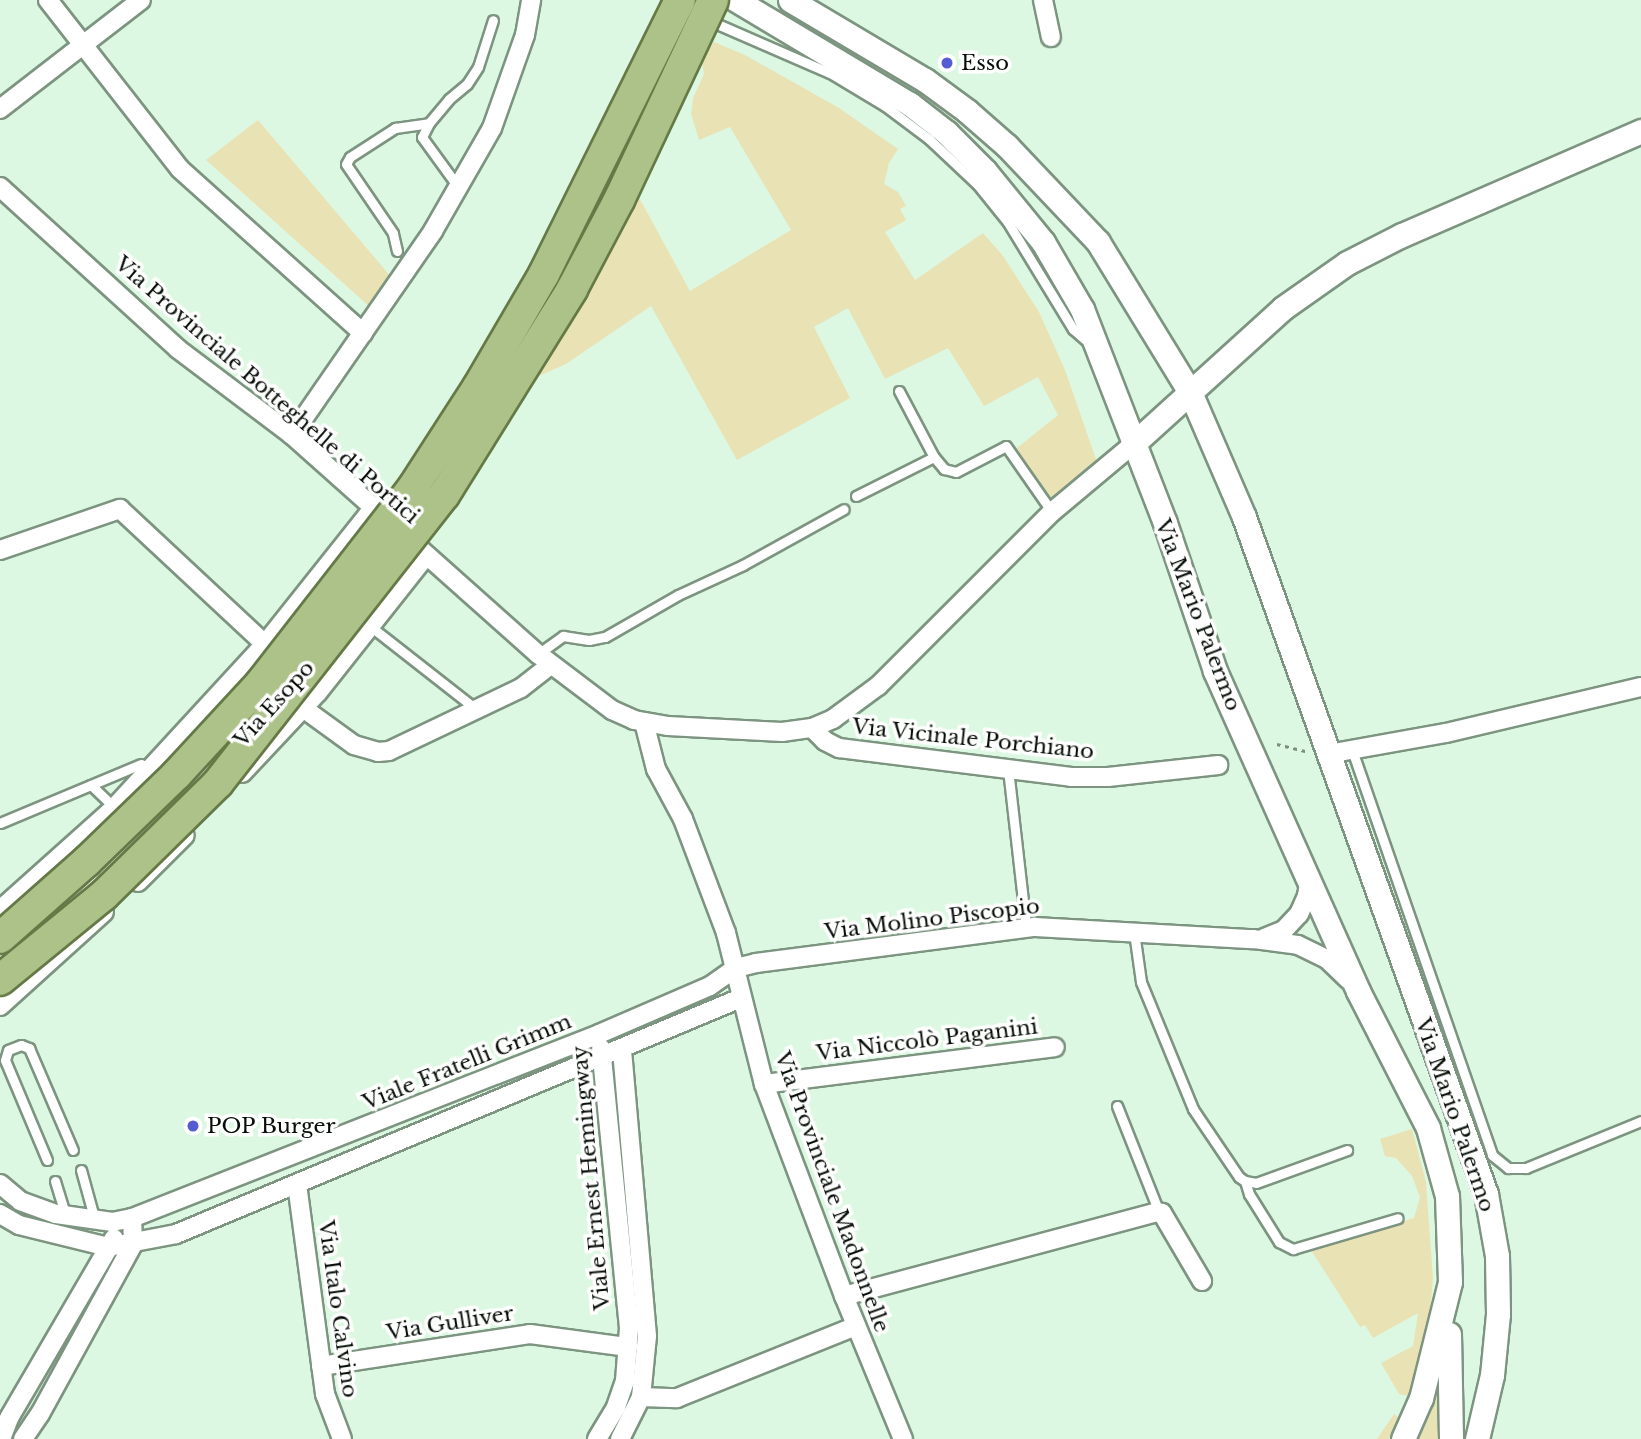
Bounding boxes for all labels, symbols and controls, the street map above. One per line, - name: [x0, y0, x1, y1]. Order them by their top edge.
- place label: Esso: [961, 50, 1009, 76]
- marker: Esso: [939, 55, 955, 71]
- street label: Via Provinciale Botteghelle di Portici: [110, 251, 424, 529]
- street label: Via Mario Palermo: [1150, 515, 1246, 715]
- street label: Via Esopo: [229, 656, 319, 752]
- street label: Via Vicinale Porchiano: [850, 714, 1096, 764]
- street label: Via Molino Piscopio: [823, 893, 1041, 945]
- street label: Viale Fratelli Grimm: [359, 1009, 575, 1115]
- street label: Via Niccolò Paganini: [815, 1014, 1039, 1066]
- street label: Via Mario Palermo: [1410, 1015, 1500, 1215]
- street label: Viale Ernest Hemingway: [567, 1045, 615, 1311]
- street label: Via Provinciale Madonnelle: [769, 1048, 895, 1336]
- place label: POP Burger: [207, 1113, 336, 1139]
- marker: POP Burger: [185, 1118, 201, 1134]
- street label: Via Italo Calvino: [313, 1219, 363, 1399]
- street label: Via Gulliver: [385, 1301, 515, 1345]

